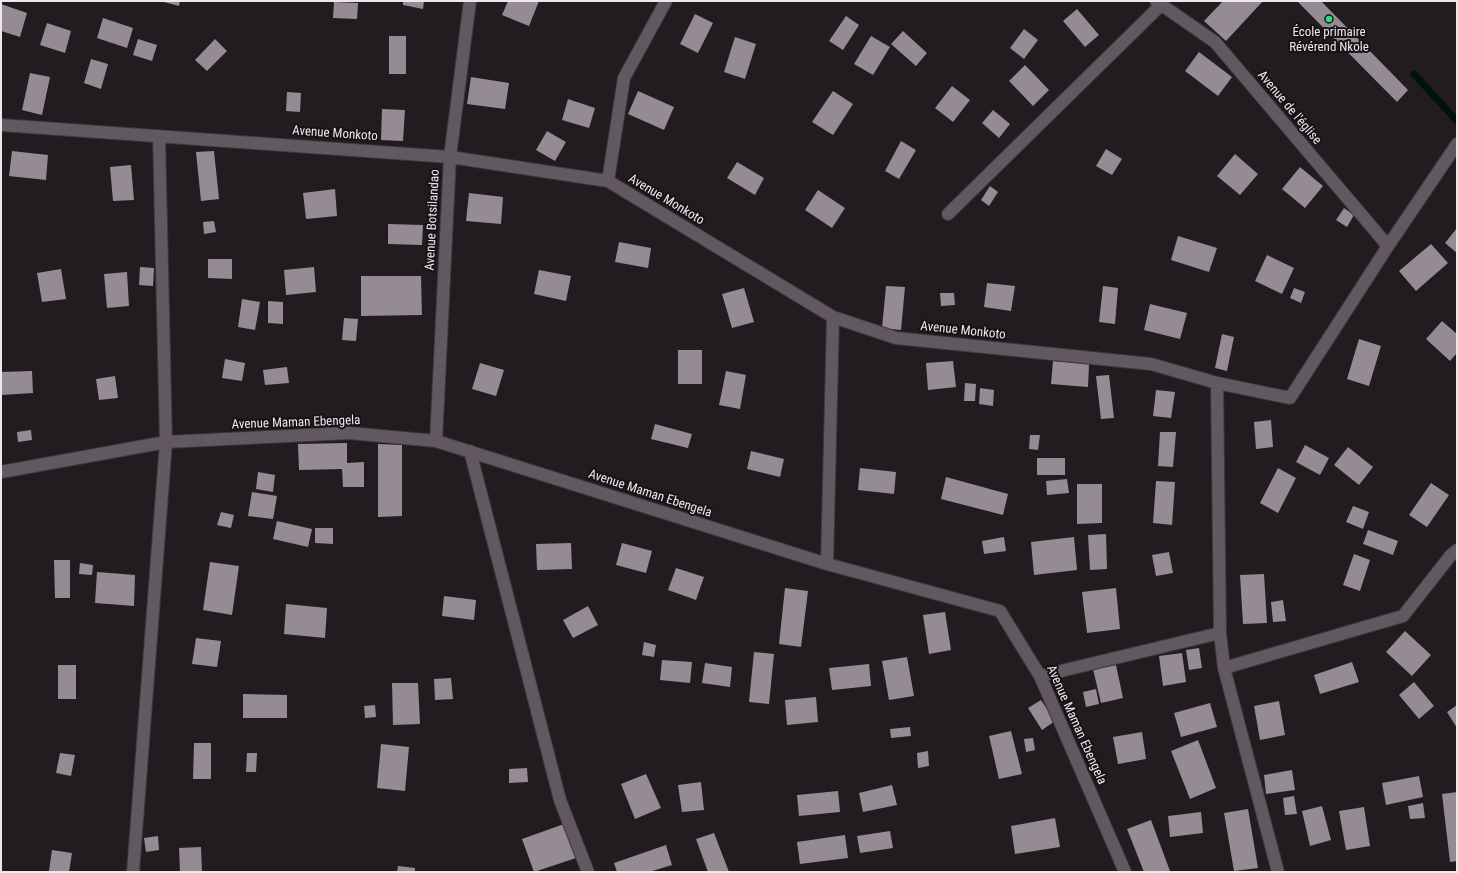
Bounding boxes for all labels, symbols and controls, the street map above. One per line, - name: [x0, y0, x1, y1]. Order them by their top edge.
- marker: École primaire Révérend Nkole: [1324, 14, 1334, 24]
- place label: École primaire Révérend Nkole: [1289, 25, 1369, 56]
- street label: Avenue de l'église: [1254, 68, 1324, 148]
- street label: Avenue Monkoto: [292, 123, 378, 145]
- street label: Avenue Botsilandao: [423, 169, 443, 271]
- street label: Avenue Monkoto: [625, 171, 707, 229]
- street label: Avenue Monkoto: [920, 319, 1006, 343]
- street label: Avenue Maman Ebengela: [231, 413, 361, 433]
- street label: Avenue Maman Ebengela: [586, 467, 714, 521]
- street label: Avenue Maman Ebengela: [1043, 663, 1109, 787]

